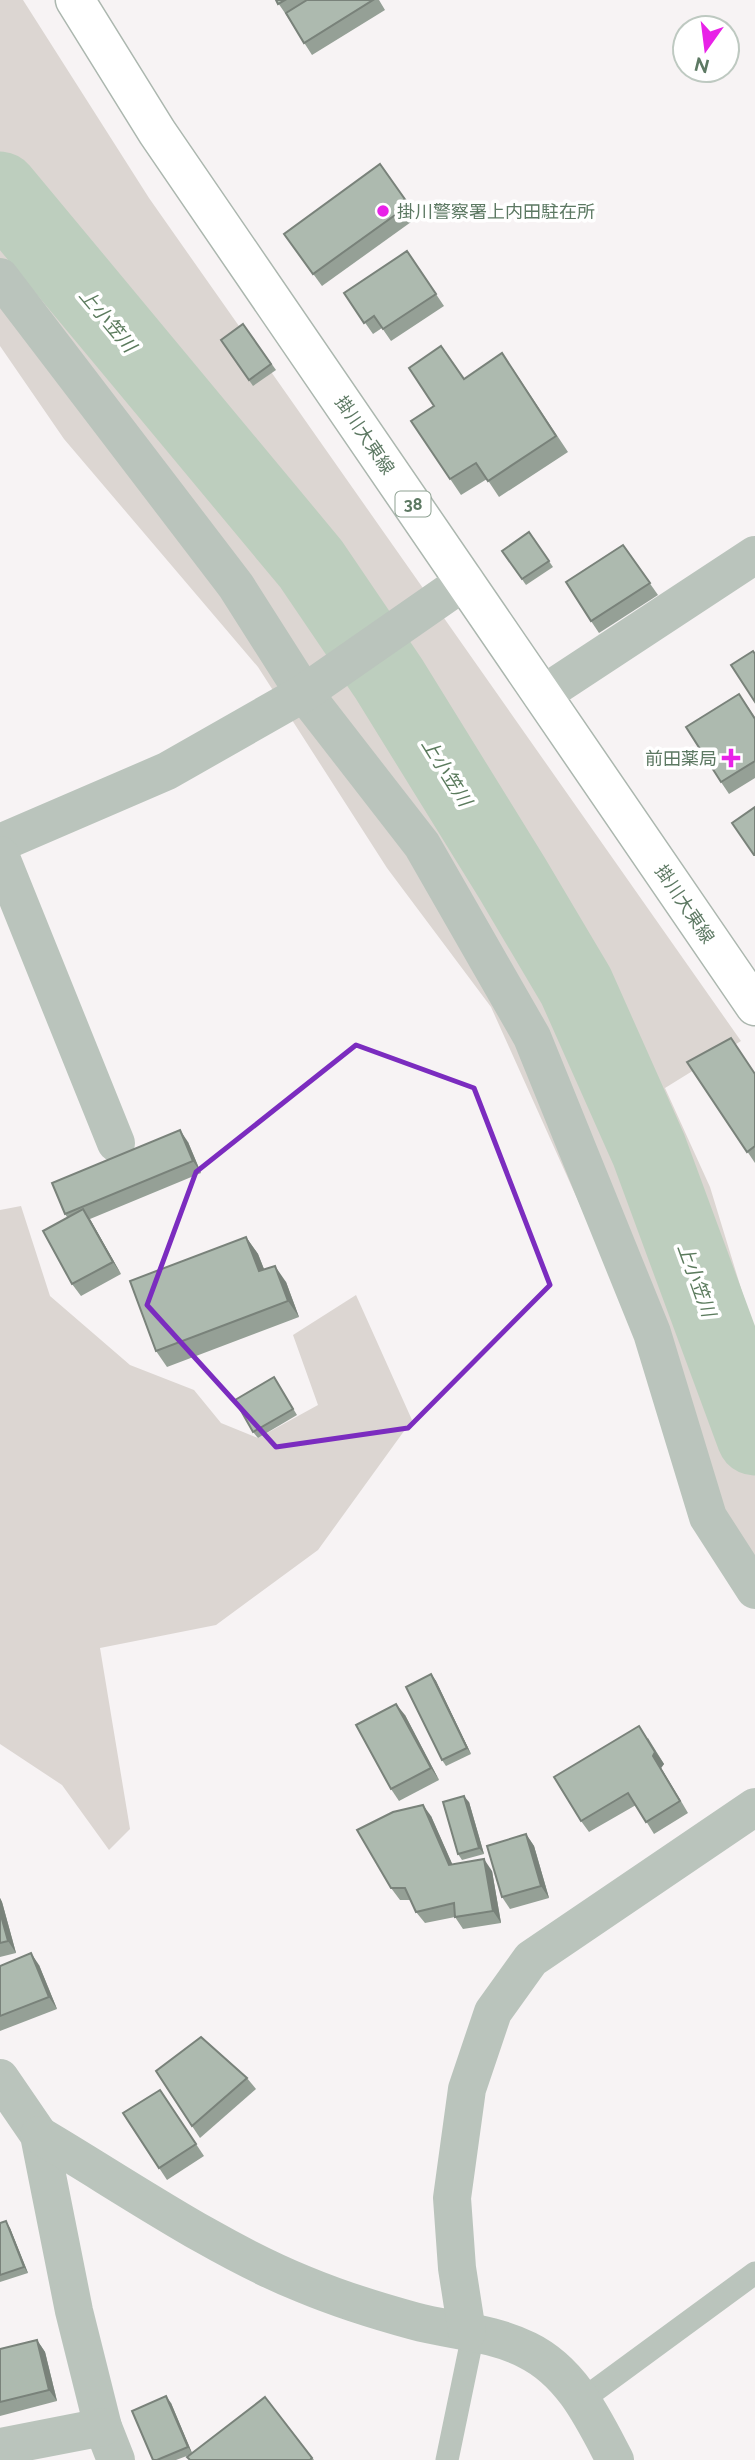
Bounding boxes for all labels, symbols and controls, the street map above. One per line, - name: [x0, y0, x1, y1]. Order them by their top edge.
- north arrow: [671, 14, 741, 84]
- text: N: [692, 53, 712, 78]
- place label: 掛川警察署上内田駐在所: [397, 201, 595, 222]
- marker: 掛川警察署上内田駐在所: [375, 203, 391, 219]
- water label: 上小笠川: [75, 284, 142, 358]
- street label: 掛川大東線: [331, 392, 399, 478]
- road number: 38: [396, 491, 430, 516]
- water label: 上小笠川: [418, 734, 478, 812]
- place label: 前田薬局: [645, 748, 717, 769]
- marker: 前田薬局: [723, 750, 739, 766]
- street label: 掛川大東線: [651, 861, 719, 947]
- water label: 上小笠川: [674, 1241, 721, 1321]

